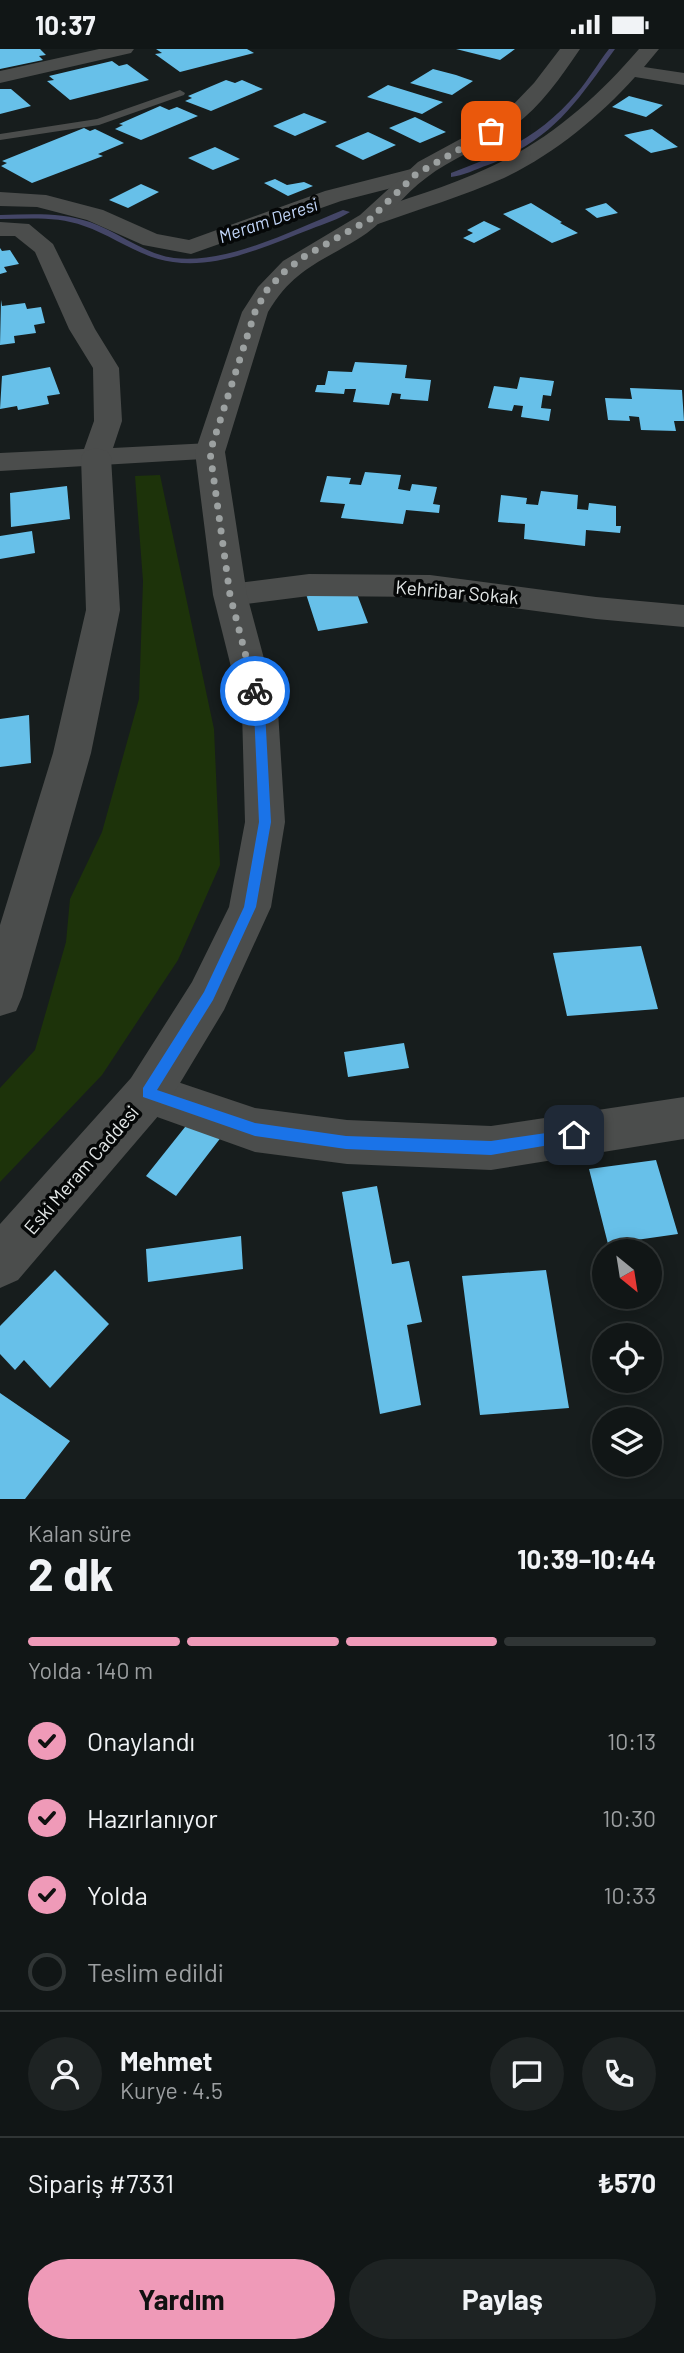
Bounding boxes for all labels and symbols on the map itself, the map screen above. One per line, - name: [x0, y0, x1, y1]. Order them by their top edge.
- pin: [461, 101, 521, 161]
- water label: Meram Deresi: [215, 193, 320, 247]
- street label: Kehribar Sokak: [395, 575, 520, 608]
- courier: [220, 656, 290, 726]
- street label: Eski Meram Caddesi: [19, 1101, 143, 1239]
- pin: [544, 1105, 604, 1165]
- north arrow: [592, 1239, 662, 1309]

